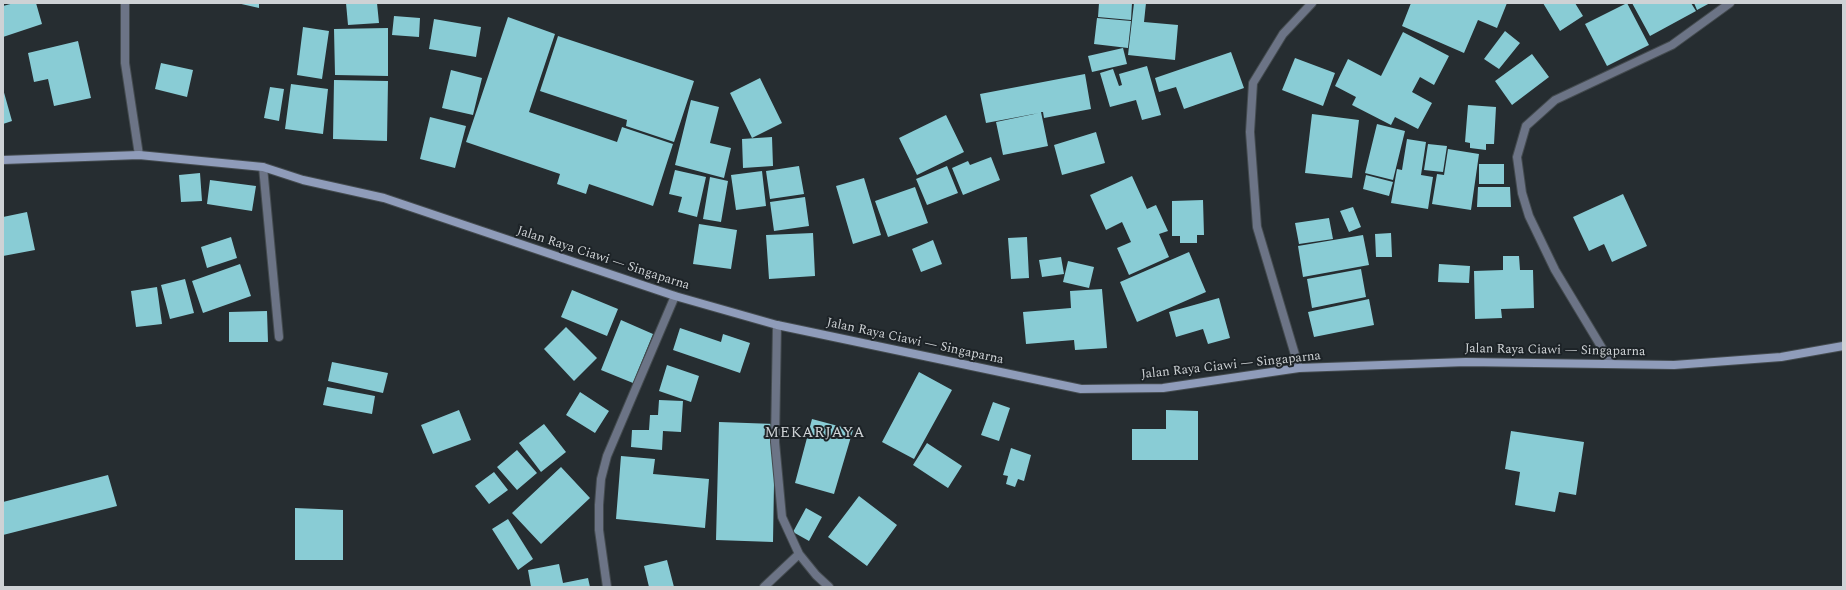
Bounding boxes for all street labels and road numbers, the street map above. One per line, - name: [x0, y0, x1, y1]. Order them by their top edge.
- street label: Jalan Raya Ciawi — Singaparna: [515, 224, 691, 294]
- street label: Jalan Raya Ciawi — Singaparna: [825, 316, 1005, 368]
- street label: Jalan Raya Ciawi — Singaparna: [1465, 342, 1645, 360]
- street label: Jalan Raya Ciawi — Singaparna: [1140, 349, 1322, 383]

